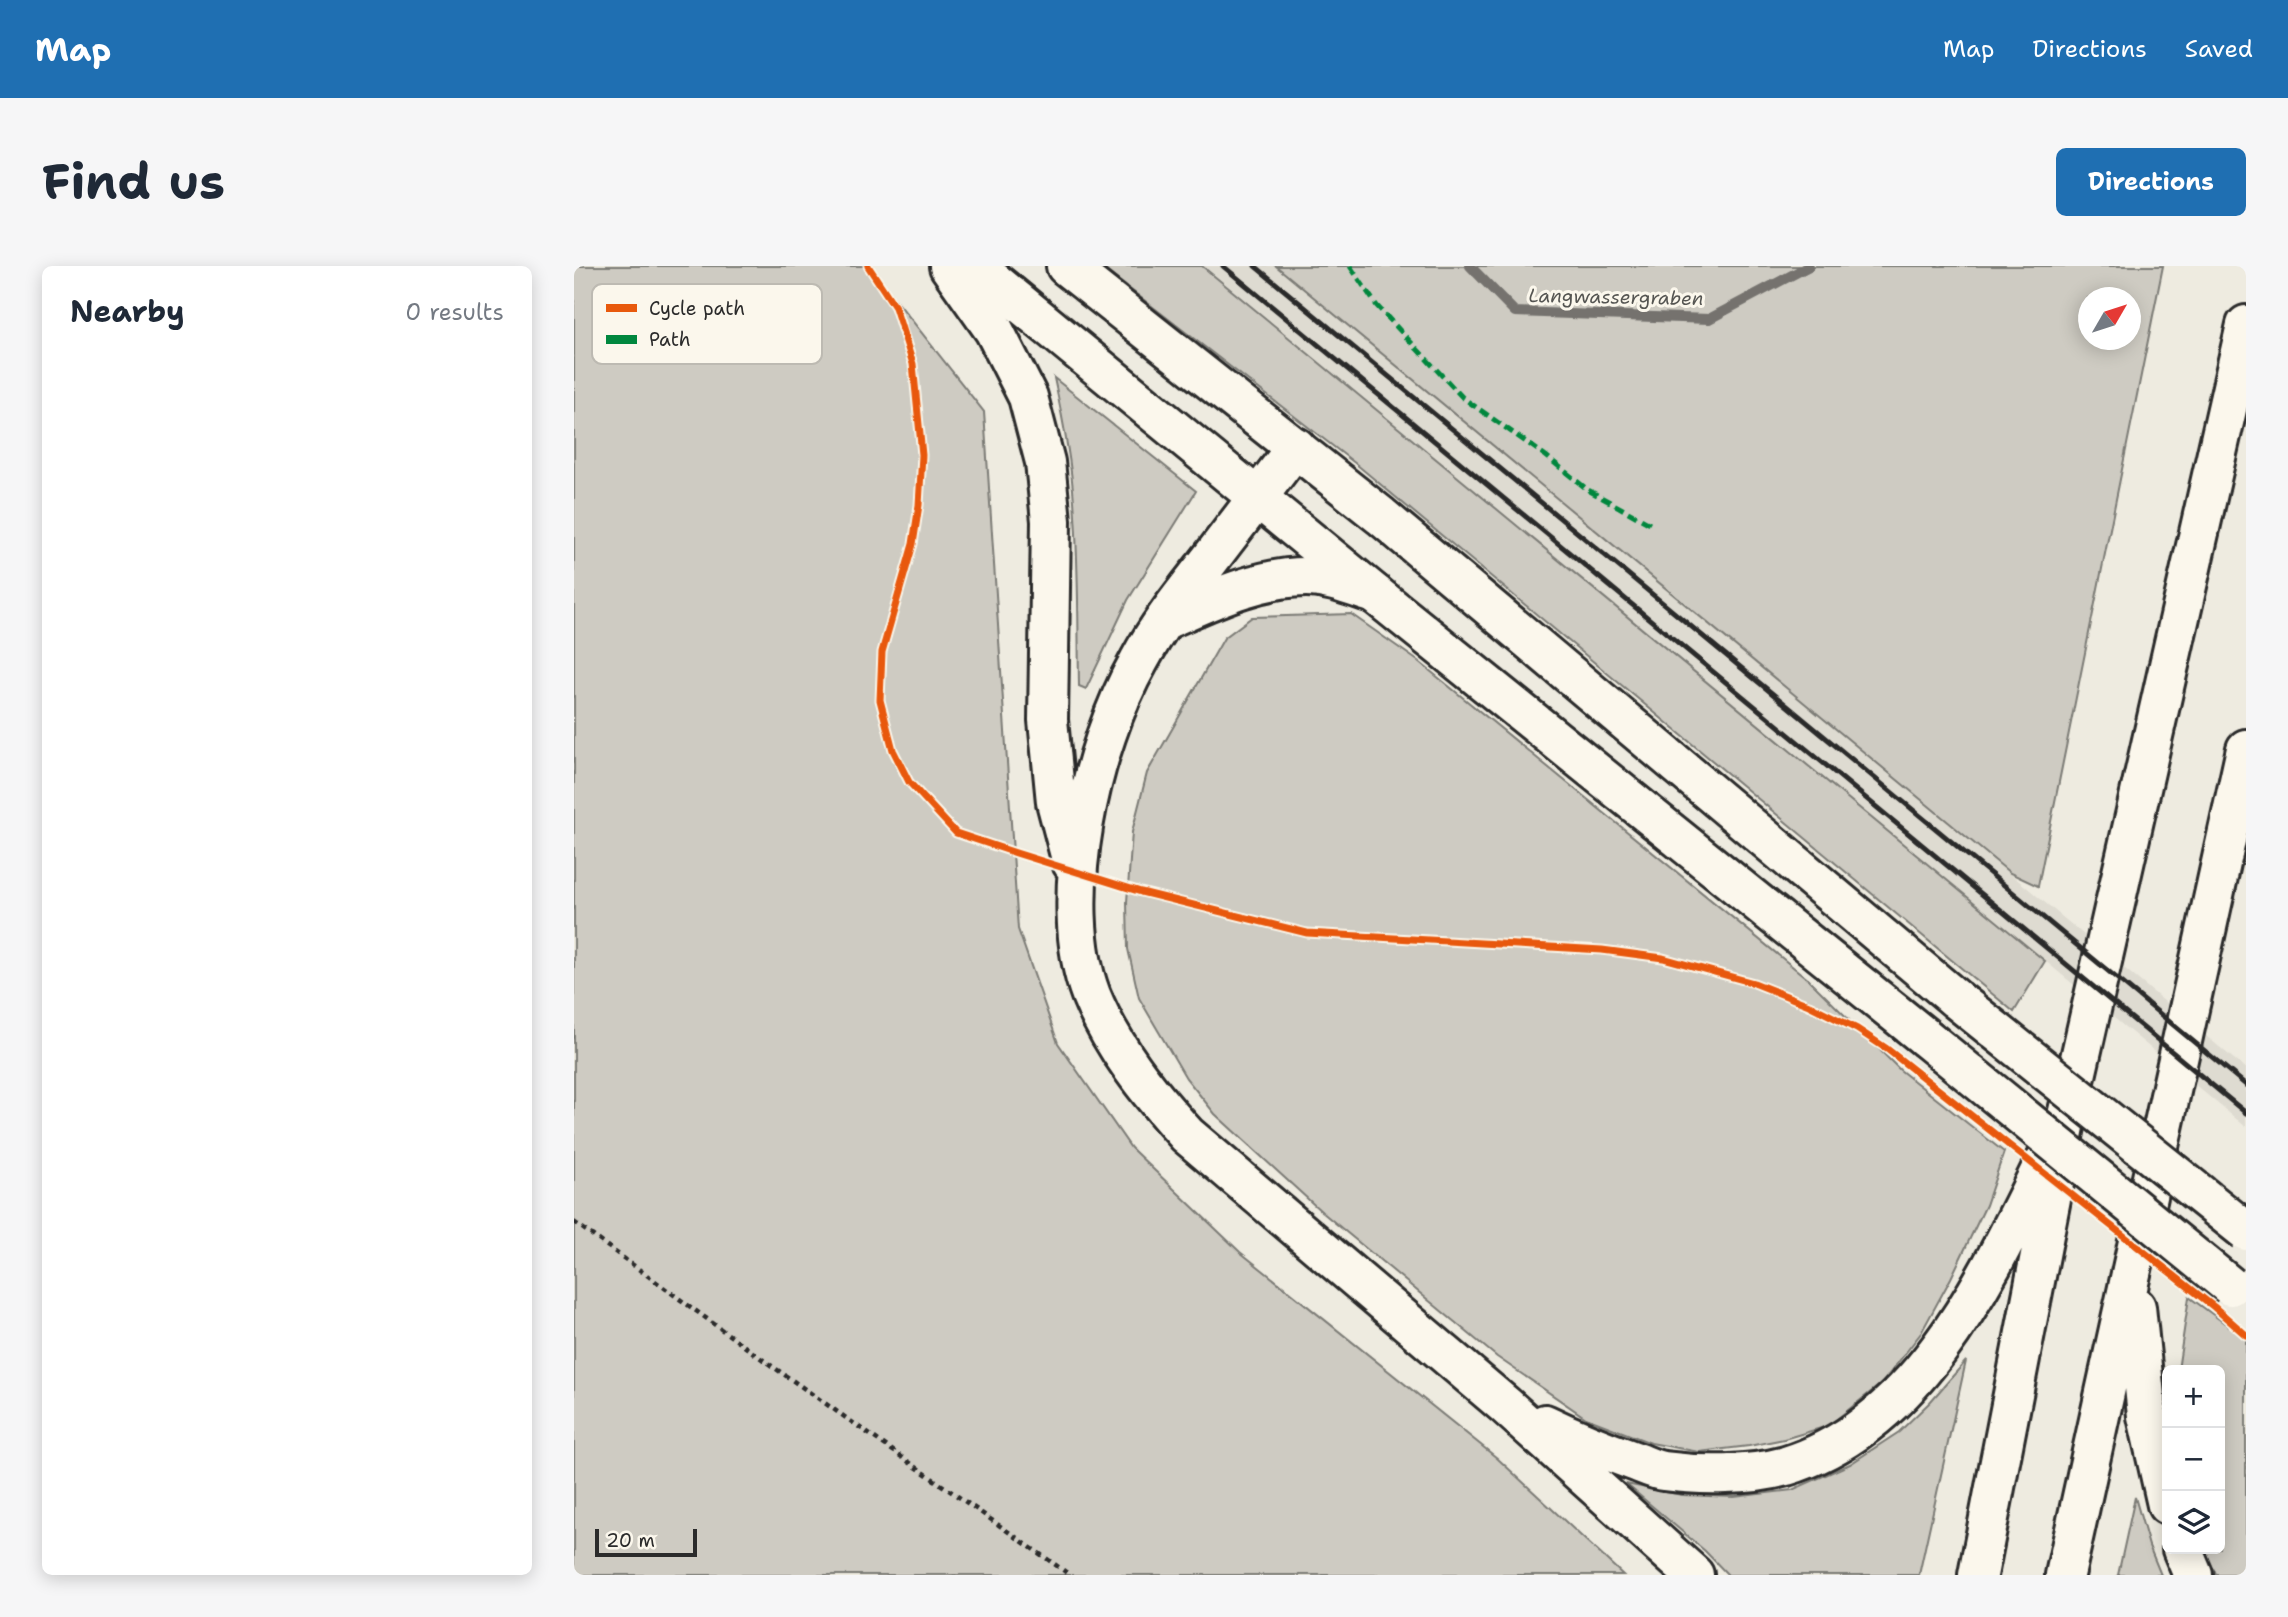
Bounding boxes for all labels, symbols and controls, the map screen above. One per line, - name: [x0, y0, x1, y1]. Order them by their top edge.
- text: Map: [35, 27, 111, 72]
- text: Map: [1943, 33, 1994, 65]
- text: Directions: [2032, 33, 2147, 65]
- text: Saved: [2185, 33, 2253, 65]
- button: Directions: [2056, 148, 2246, 216]
- text: Find us: [42, 149, 225, 215]
- water label: Langwassergraben: [1528, 283, 1704, 311]
- legend: [592, 284, 822, 364]
- north arrow: [2078, 287, 2141, 350]
- text: Nearby: [70, 291, 185, 332]
- text: Cycle path: [649, 296, 745, 321]
- text: 0 results: [405, 297, 504, 327]
- text: Path: [649, 327, 691, 352]
- map controls: [2162, 1365, 2225, 1554]
- button: +: [2162, 1365, 2225, 1428]
- button: −: [2162, 1428, 2225, 1491]
- button: layers: [2162, 1491, 2225, 1554]
- scale bar: [595, 1526, 696, 1558]
- text: 20 m: [606, 1528, 655, 1553]

